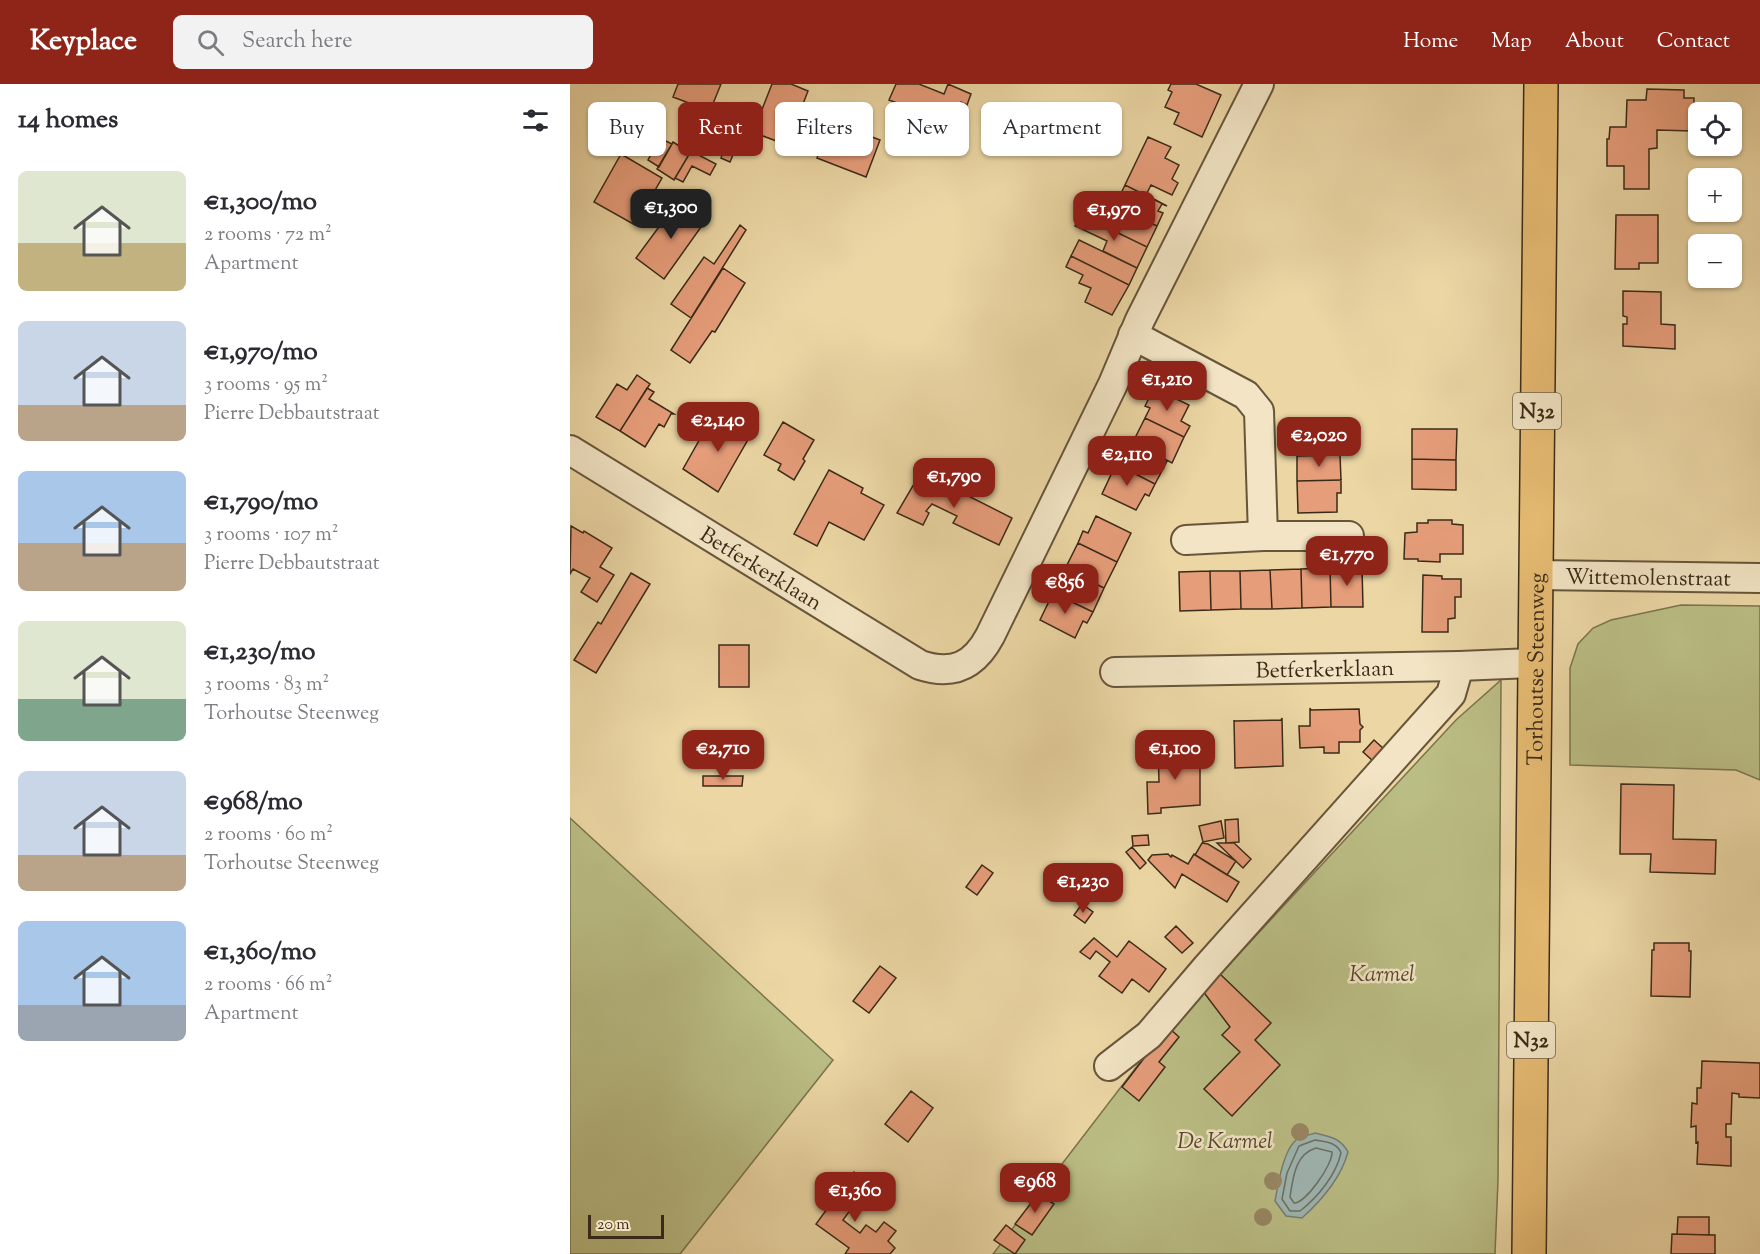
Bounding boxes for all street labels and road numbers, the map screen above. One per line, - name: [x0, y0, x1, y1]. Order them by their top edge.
- road number: N32: [1513, 393, 1561, 429]
- street label: Betferkerklaan: [693, 520, 828, 620]
- street label: Wittemolenstraat: [1565, 562, 1732, 597]
- street label: Torhoutse Steenweg: [1521, 572, 1555, 766]
- street label: Betferkerklaan: [1255, 654, 1395, 689]
- road number: N32: [1507, 1022, 1555, 1058]

